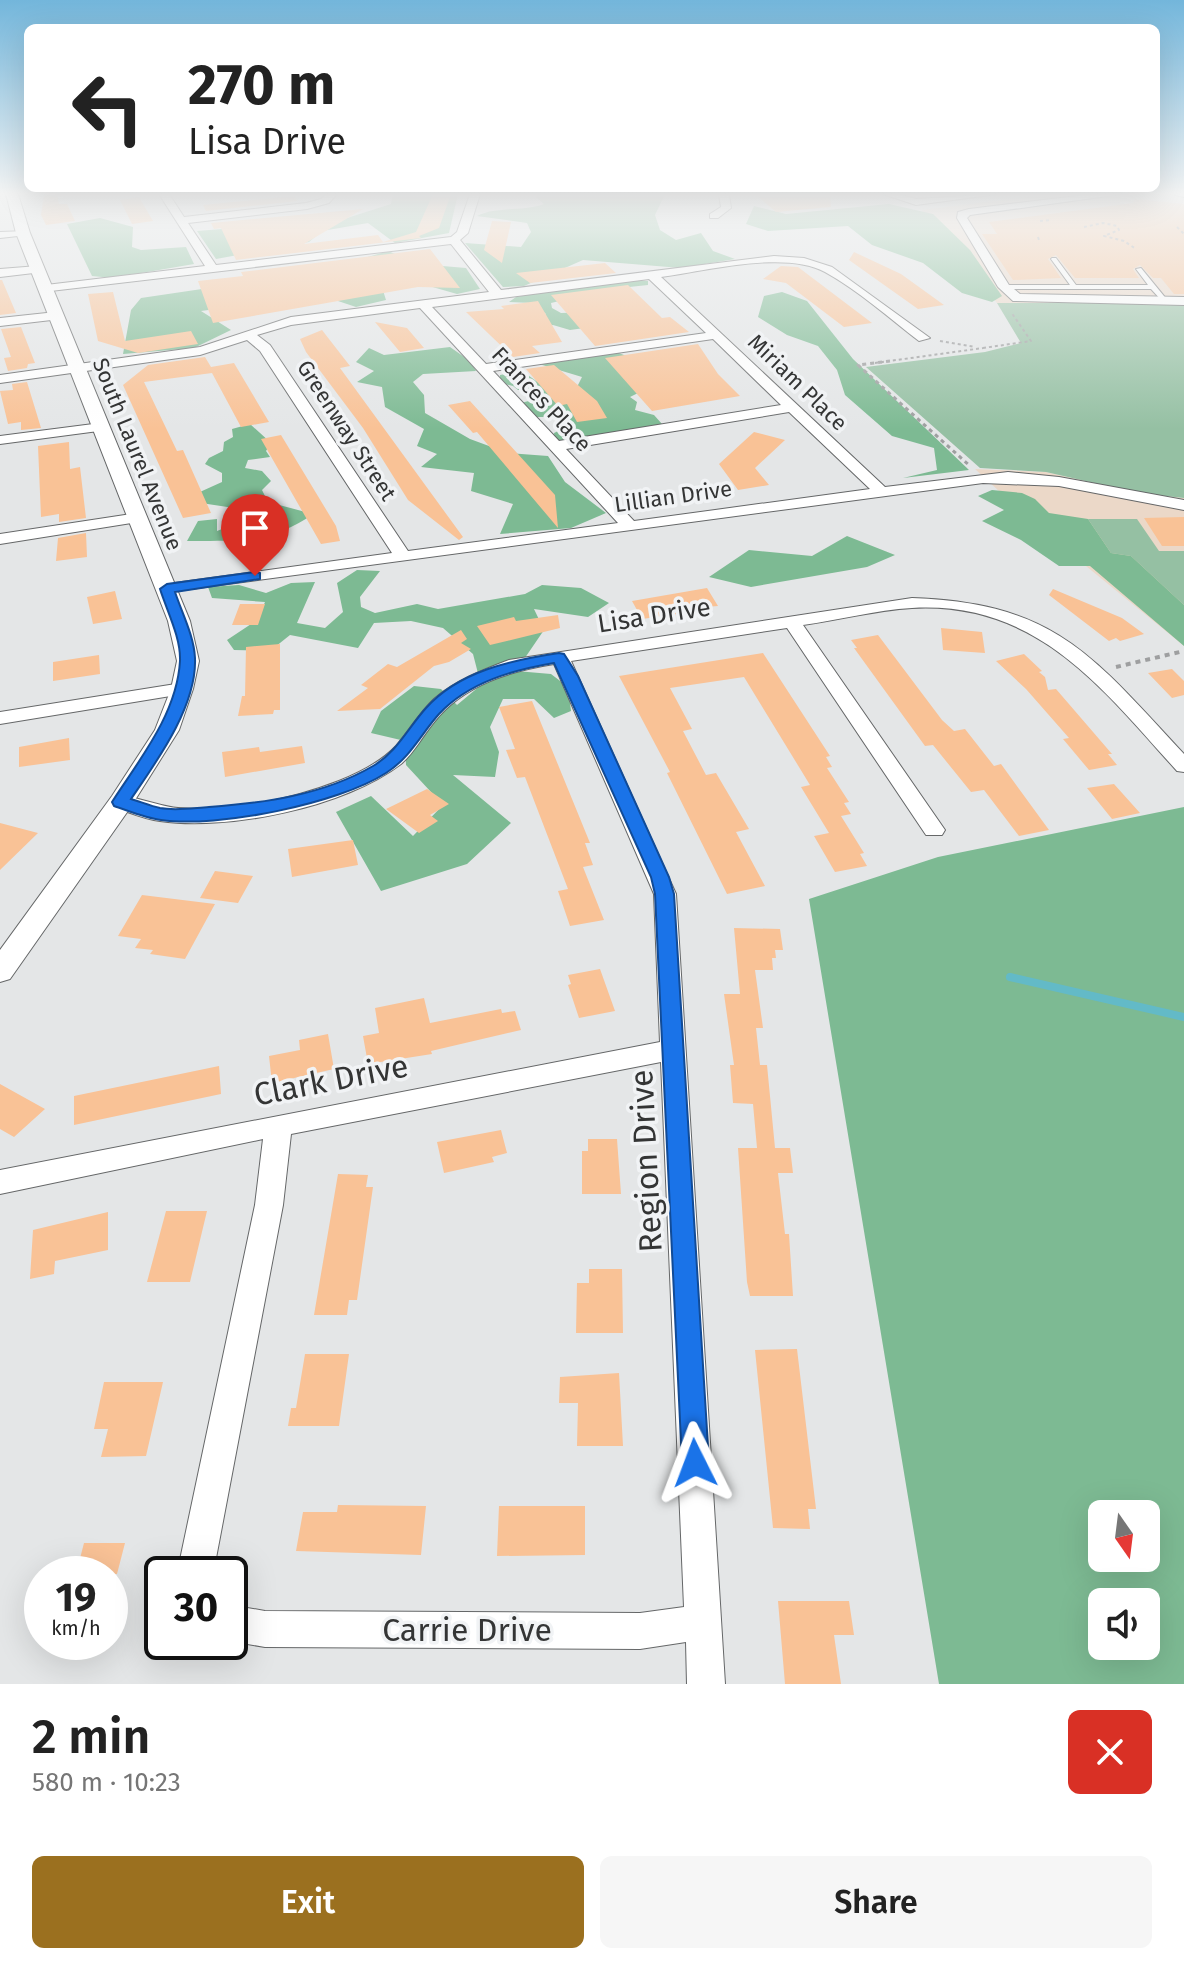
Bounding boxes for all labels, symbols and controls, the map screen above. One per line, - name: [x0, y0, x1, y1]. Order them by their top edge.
- text: 270 m: [188, 52, 335, 119]
- icon: left: [56, 56, 160, 160]
- text: Lisa Drive: [188, 120, 346, 164]
- street label: Miriam Place: [742, 328, 853, 436]
- street label: Frances Place: [486, 341, 597, 457]
- street label: South Laurel Avenue: [87, 354, 188, 554]
- street label: Greenway Street: [291, 355, 402, 506]
- street label: Lillian Drive: [612, 475, 734, 518]
- pin: [221, 494, 289, 576]
- icon: arrive: [233, 506, 277, 550]
- street label: Lisa Drive: [595, 591, 713, 640]
- street label: Clark Drive: [251, 1046, 411, 1114]
- street label: Region Drive: [622, 1069, 670, 1253]
- position arrow: [653, 1421, 737, 1505]
- north arrow: [1088, 1500, 1160, 1572]
- map controls: [1088, 1500, 1160, 1660]
- speed limit sign: 30: [144, 1556, 248, 1660]
- text: 19: [56, 1574, 96, 1622]
- button: sound: [1088, 1588, 1160, 1660]
- street label: Carrie Drive: [382, 1611, 552, 1649]
- text: km/h: [51, 1616, 101, 1640]
- text: 2 min: [32, 1708, 150, 1766]
- button: close: [1068, 1710, 1152, 1794]
- text: 580 m · 10:23: [32, 1767, 181, 1798]
- button: Exit: [32, 1856, 584, 1948]
- button: Share: [600, 1856, 1152, 1948]

